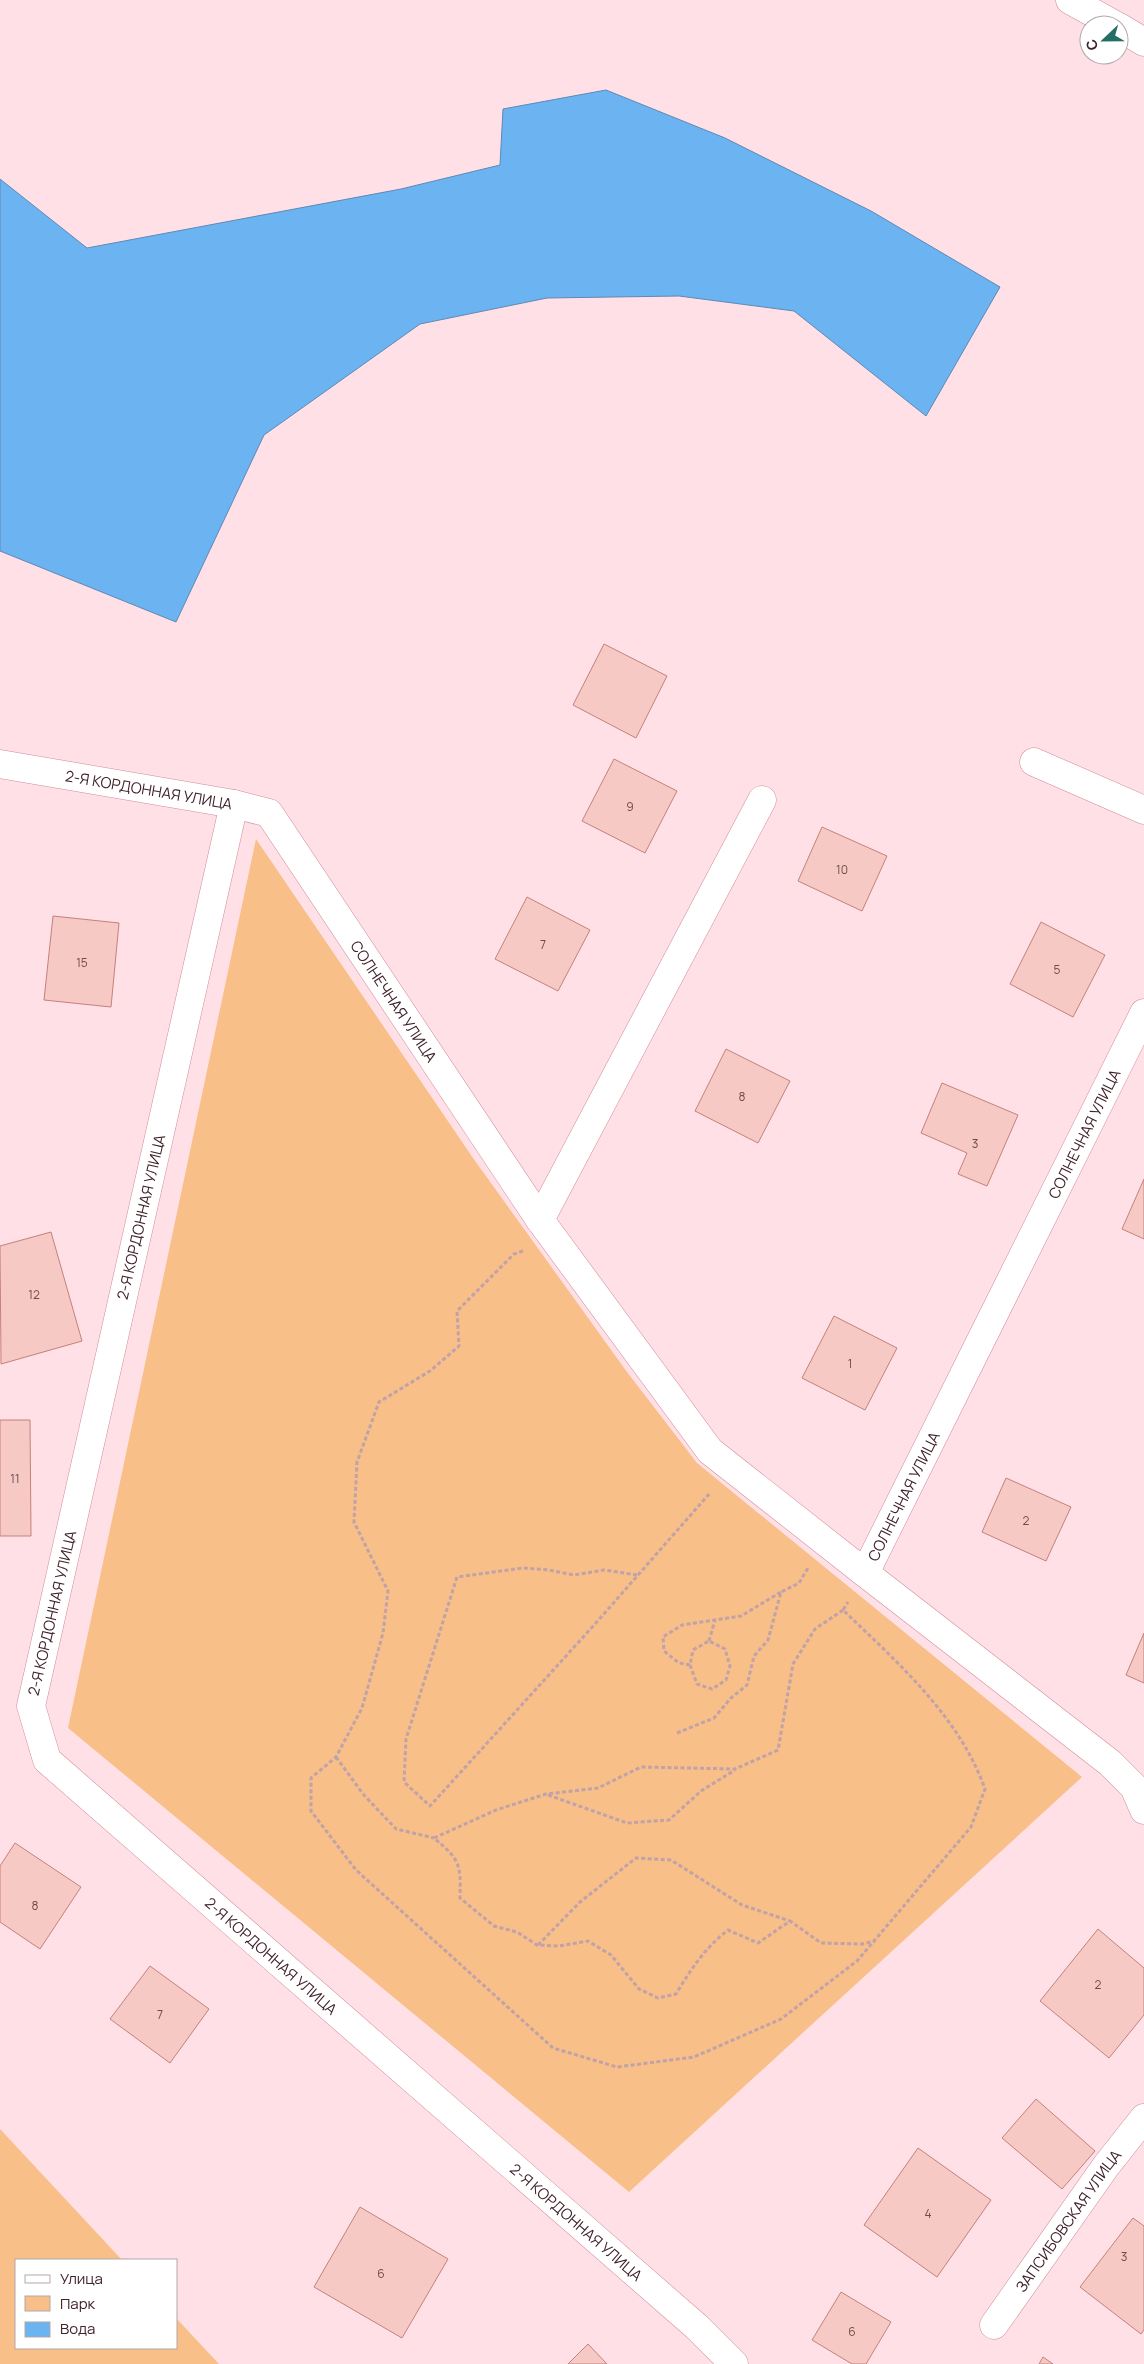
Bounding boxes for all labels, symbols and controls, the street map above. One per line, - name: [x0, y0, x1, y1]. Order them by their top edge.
- north arrow: [1079, 15, 1129, 65]
- text: С: [1081, 37, 1102, 53]
- street label: 2-Я КОРДОННАЯ УЛИЦА: [64, 765, 234, 814]
- house number: 9: [626, 798, 634, 815]
- house number: 10: [836, 861, 848, 878]
- street label: СОЛНЕЧНАЯ УЛИЦА: [346, 936, 443, 1066]
- house number: 7: [540, 936, 546, 953]
- house number: 15: [76, 954, 88, 971]
- house number: 5: [1054, 961, 1061, 978]
- street label: СОЛНЕЧНАЯ УЛИЦА: [1043, 1065, 1125, 1202]
- house number: 8: [739, 1088, 746, 1105]
- street label: 2-Я КОРДОННАЯ УЛИЦА: [112, 1132, 170, 1302]
- house number: 3: [972, 1135, 978, 1152]
- house number: 12: [28, 1286, 40, 1303]
- house number: 1: [848, 1355, 852, 1372]
- street label: СОЛНЕЧНАЯ УЛИЦА: [862, 1428, 945, 1564]
- house number: 11: [10, 1470, 20, 1487]
- house number: 2: [1023, 1512, 1030, 1529]
- street label: 2-Я КОРДОННАЯ УЛИЦА: [23, 1528, 81, 1698]
- street label: 2-Я КОРДОННАЯ УЛИЦА: [201, 1892, 342, 2020]
- house number: 8: [32, 1897, 39, 1914]
- house number: 2: [1095, 1976, 1102, 1993]
- house number: 7: [157, 2006, 163, 2023]
- street label: ЗАПСИБОВСКАЯ УЛИЦА: [1010, 2145, 1126, 2296]
- street label: 2-Я КОРДОННАЯ УЛИЦА: [506, 2158, 648, 2286]
- house number: 4: [924, 2205, 932, 2222]
- house number: 3: [1121, 2248, 1127, 2265]
- legend: [15, 2259, 178, 2349]
- house number: 6: [377, 2265, 385, 2282]
- text: Улица: [60, 2268, 103, 2289]
- text: Парк: [60, 2293, 96, 2314]
- text: Вода: [60, 2318, 95, 2339]
- house number: 6: [848, 2323, 856, 2340]

